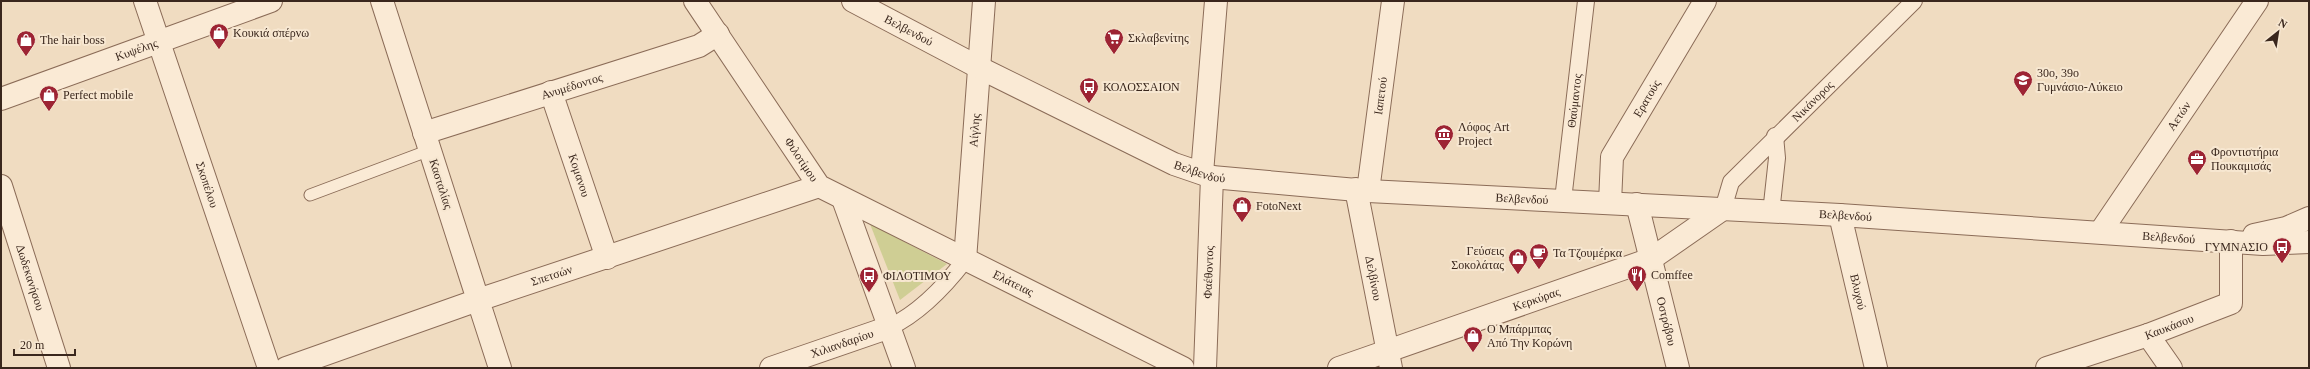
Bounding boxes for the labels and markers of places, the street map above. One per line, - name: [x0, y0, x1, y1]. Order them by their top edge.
- shop icon: Κουκιά σπέρνω: [208, 22, 230, 50]
- place label: Κουκιά σπέρνω: [233, 26, 309, 40]
- supermarket icon: Σκλαβενίτης: [1103, 27, 1125, 55]
- shop icon: The hair boss: [15, 29, 37, 57]
- place label: Σκλαβενίτης: [1128, 31, 1189, 45]
- place label: The hair boss: [40, 33, 105, 47]
- place label: 30ο, 39ο Γυμνάσιο-Λύκειο: [2037, 66, 2123, 94]
- school or university icon: 30ο, 39ο Γυμνάσιο-Λύκειο: [2012, 69, 2034, 97]
- bus stop icon: ΚΟΛΟΣΣΑΙΟΝ: [1078, 76, 1100, 104]
- place label: ΚΟΛΟΣΣΑΙΟΝ: [1103, 80, 1180, 94]
- shop icon: Perfect mobile: [38, 84, 60, 112]
- place label: Perfect mobile: [63, 88, 133, 102]
- place label: Λόφος Art Project: [1458, 120, 1510, 148]
- museum icon: Λόφος Art Project: [1433, 123, 1455, 151]
- place label: Φροντιστήρια Πουκαμισάς: [2211, 145, 2279, 173]
- office icon: Φροντιστήρια Πουκαμισάς: [2186, 148, 2208, 176]
- shop icon: FotoNext: [1231, 195, 1253, 223]
- place label: FotoNext: [1256, 199, 1302, 213]
- bus stop icon: ΓΥΜΝΑΣΙΟ: [2271, 236, 2293, 264]
- place label: ΓΥΜΝΑΣΙΟ: [2205, 240, 2268, 254]
- cafe icon: Τα Τζουμέρκα: [1528, 242, 1550, 270]
- place label: Γεύσεις Σοκολάτας: [1451, 244, 1504, 272]
- place label: Τα Τζουμέρκα: [1553, 246, 1623, 260]
- shop icon: Γεύσεις Σοκολάτας: [1507, 247, 1529, 275]
- restaurant icon: Comffee: [1626, 264, 1648, 292]
- bus stop icon: ΦΙΛΟΤΙΜΟΥ: [858, 265, 880, 293]
- place label: Comffee: [1651, 268, 1693, 282]
- place label: ΦΙΛΟΤΙΜΟΥ: [883, 269, 952, 283]
- place label: Ο Μπάρμπας Από Την Κορώνη: [1487, 322, 1572, 350]
- shop icon: Ο Μπάρμπας Από Την Κορώνη: [1462, 325, 1484, 353]

